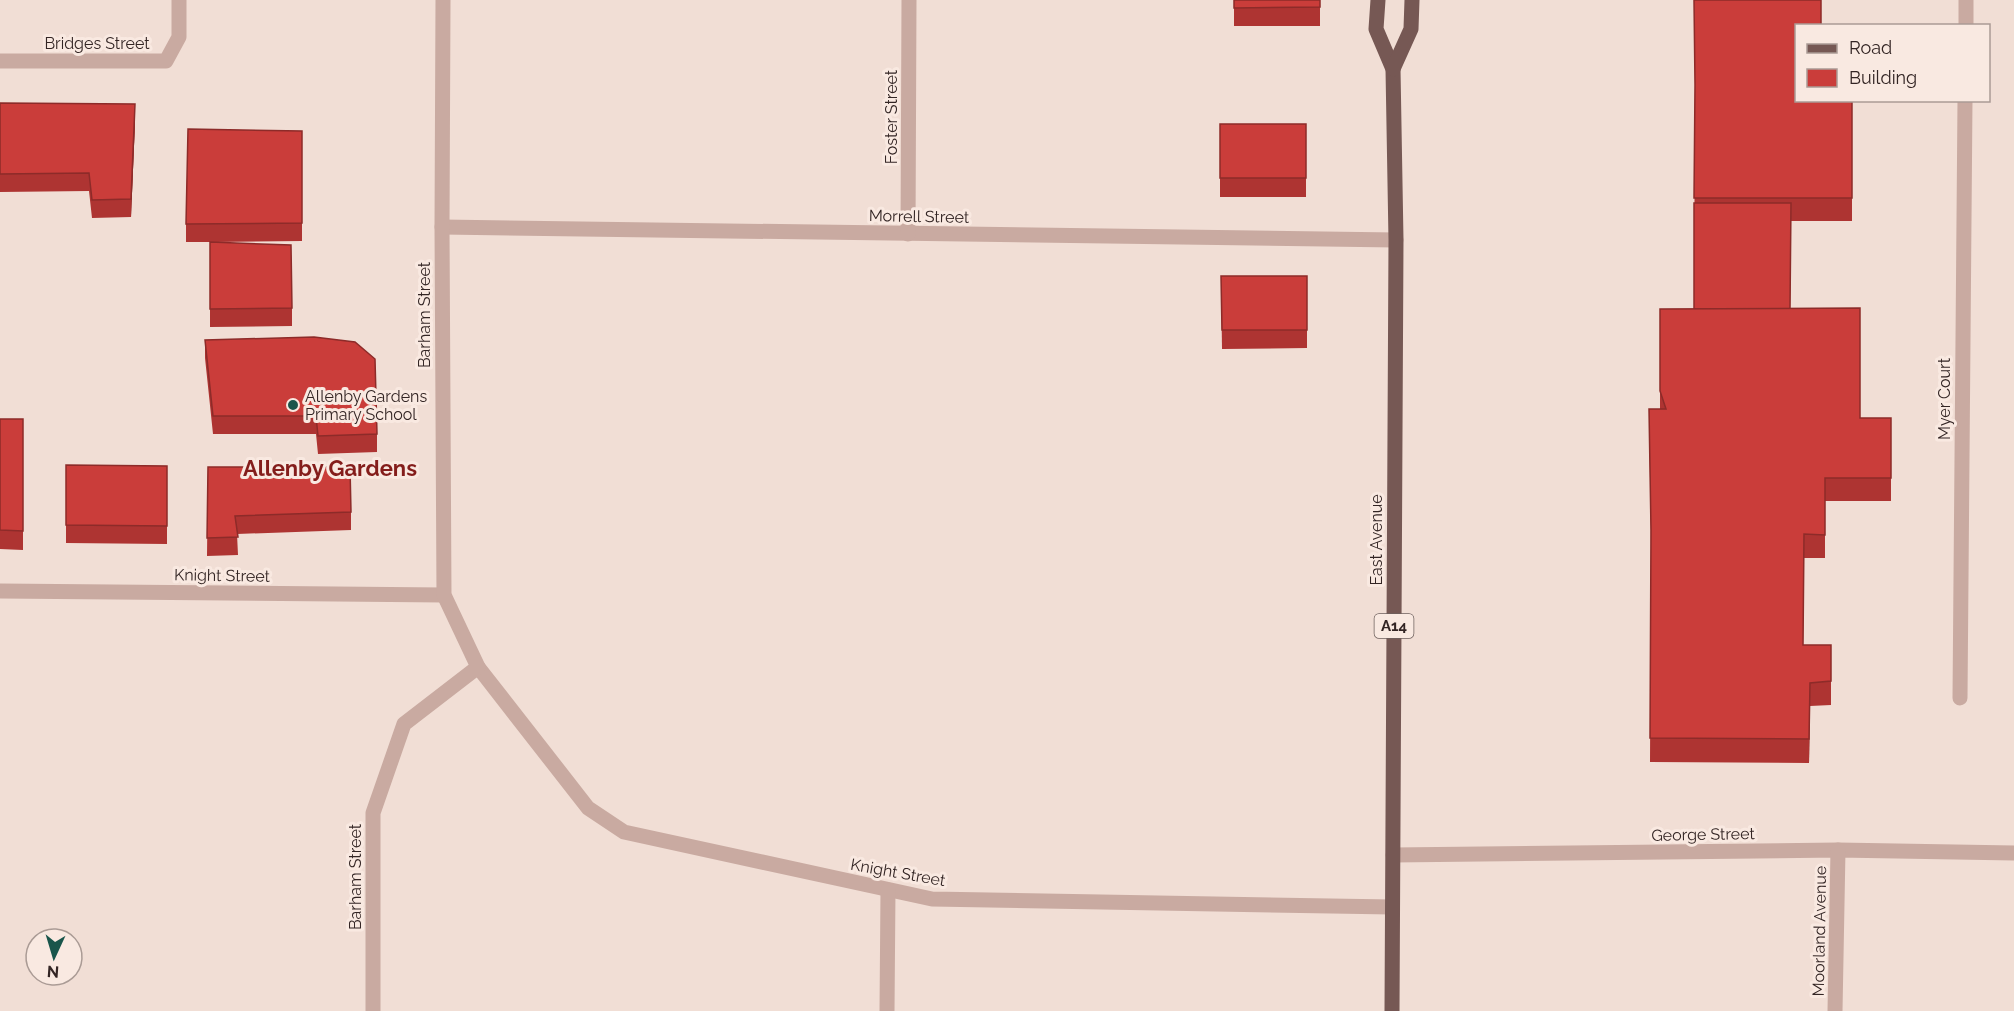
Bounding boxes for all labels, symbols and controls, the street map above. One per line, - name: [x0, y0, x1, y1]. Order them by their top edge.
- legend: [1795, 24, 1990, 102]
- street label: Bridges Street: [44, 34, 150, 53]
- text: Road: [1849, 37, 1892, 58]
- text: Building: [1849, 67, 1917, 88]
- street label: Foster Street: [882, 69, 901, 164]
- street label: Morrell Street: [869, 206, 970, 227]
- street label: Barham Street: [415, 261, 434, 368]
- street label: Myer Court: [1935, 357, 1954, 440]
- place label: Allenby Gardens Primary School: [305, 387, 427, 424]
- marker: Allenby Gardens Primary School: [286, 398, 300, 412]
- district label: Allenby Gardens: [243, 455, 417, 481]
- street label: East Avenue: [1367, 494, 1386, 586]
- street label: Knight Street: [174, 565, 271, 586]
- road number: A14: [1374, 614, 1414, 638]
- street label: Barham Street: [346, 823, 365, 930]
- street label: George Street: [1651, 824, 1756, 845]
- street label: Knight Street: [849, 855, 947, 890]
- street label: Moorland Avenue: [1809, 866, 1830, 996]
- north arrow: [24, 927, 84, 987]
- text: N: [46, 962, 60, 981]

